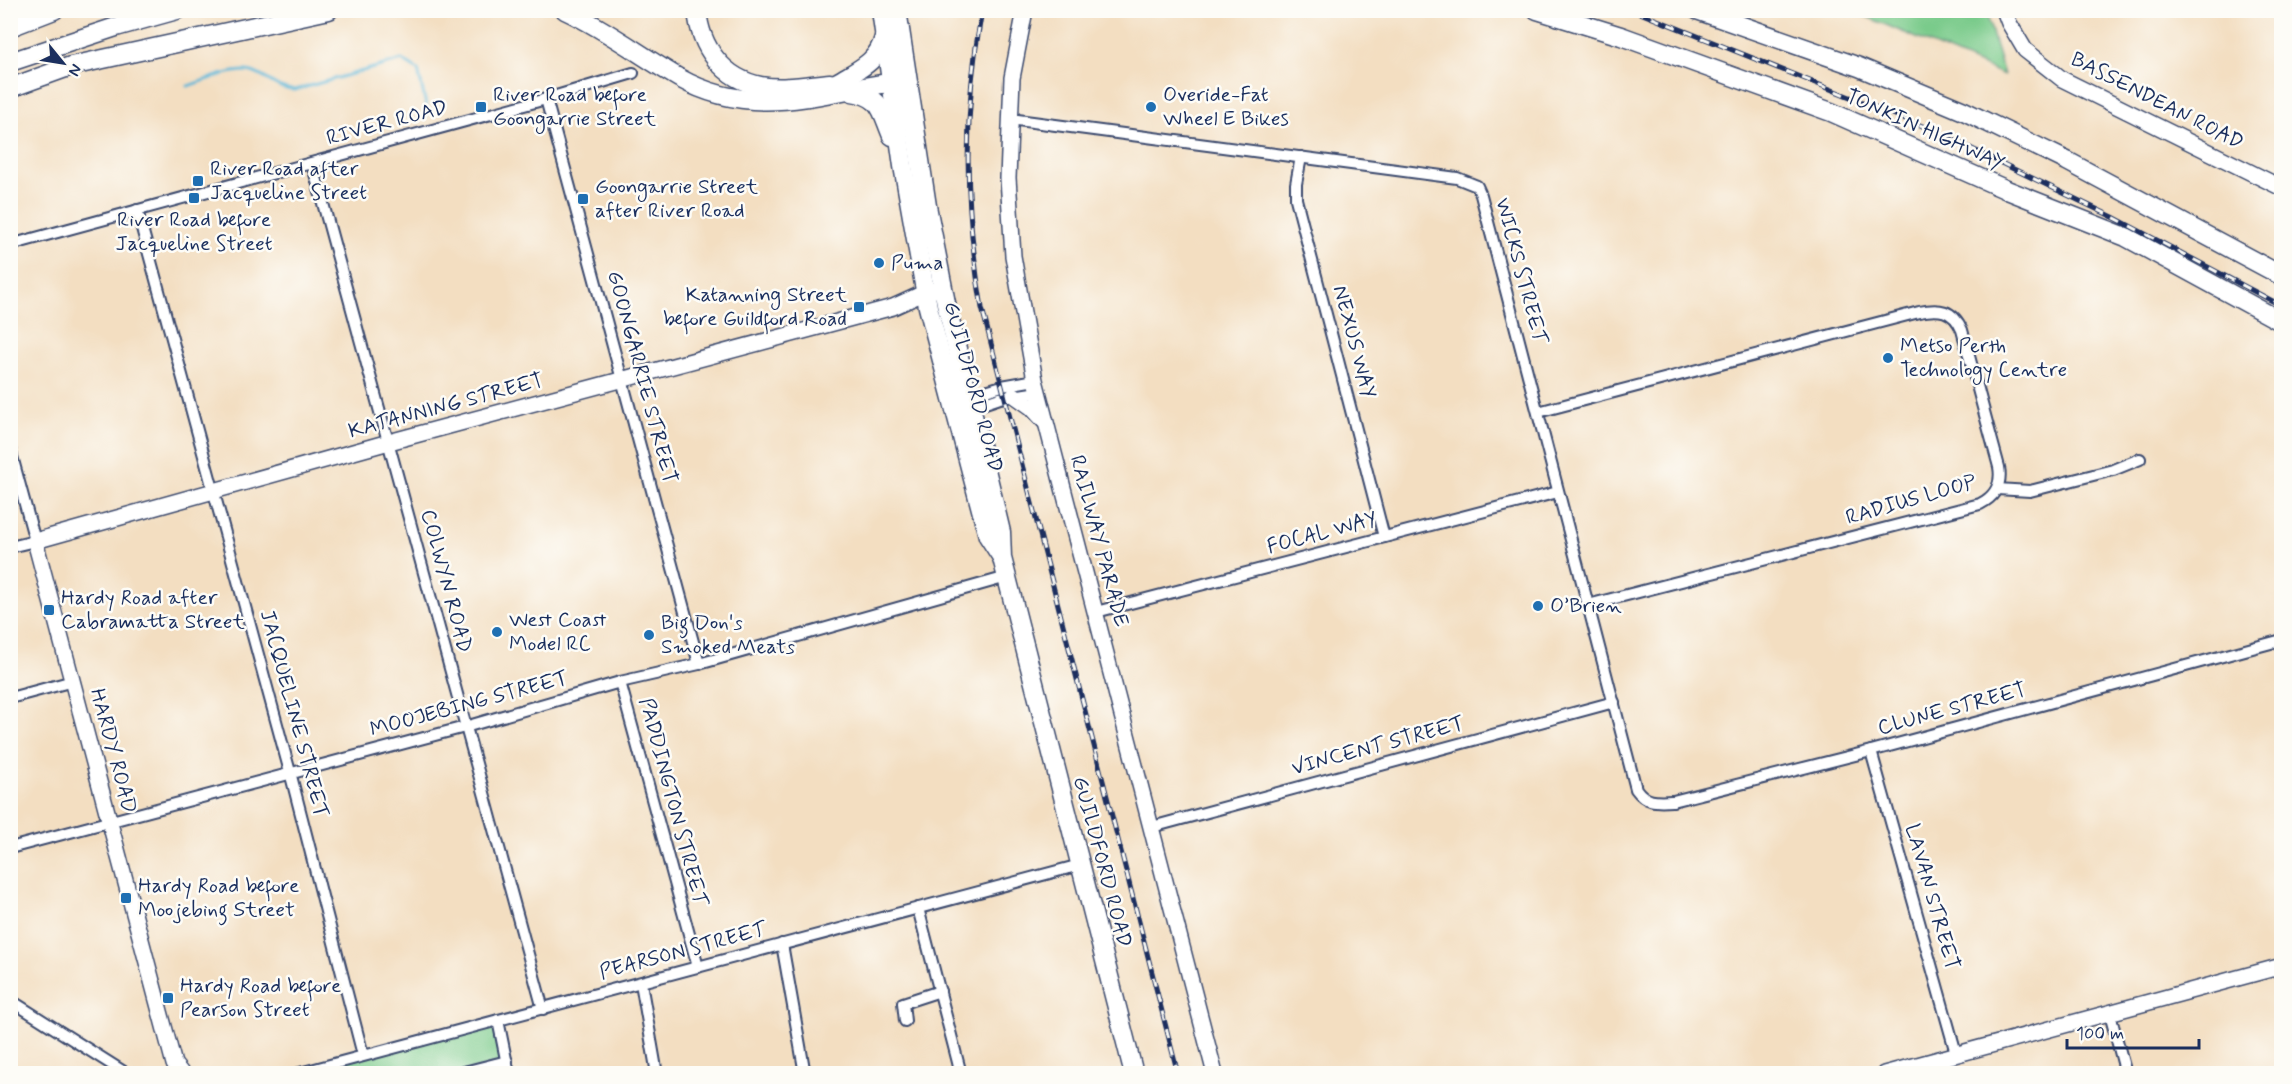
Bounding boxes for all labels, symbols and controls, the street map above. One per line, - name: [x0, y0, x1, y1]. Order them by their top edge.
- north arrow: [33, 33, 93, 93]
- street label: BASSENDEAN ROAD: [2066, 45, 2248, 157]
- text: N: [63, 60, 86, 80]
- place label: River Road before Goongarrie Street: [493, 81, 657, 134]
- place label: Overide-Fat Wheel E Bikes: [1163, 81, 1289, 133]
- street label: TONKIN HIGHWAY: [1841, 82, 2009, 178]
- street label: RIVER ROAD: [323, 93, 451, 153]
- marker: River Road before Goongarrie Street: [474, 100, 488, 114]
- marker: Overide-Fat Wheel E Bikes: [1144, 100, 1158, 114]
- place label: River Road after Jacqueline Street: [210, 155, 367, 207]
- place label: Goongarrie Street after River Road: [595, 173, 759, 225]
- marker: River Road after Jacqueline Street: [191, 174, 205, 188]
- marker: River Road before Jacqueline Street: [187, 191, 201, 205]
- marker: Goongarrie Street after River Road: [576, 192, 590, 206]
- street label: WICKS STREET: [1488, 195, 1554, 348]
- place label: River Road before Jacqueline Street: [115, 206, 273, 258]
- place label: Puma: [891, 249, 944, 277]
- marker: Puma: [872, 256, 886, 270]
- street label: GOONGARRIE STREET: [600, 268, 684, 486]
- place label: Katanning Street before Guildford Road: [663, 281, 848, 335]
- street label: NEXUS WAY: [1325, 282, 1383, 402]
- street label: GUILDFORD ROAD: [937, 298, 1009, 476]
- marker: Katanning Street before Guildford Road: [852, 300, 866, 314]
- place label: Metso Perth Technology Centre: [1900, 332, 2067, 385]
- marker: Metso Perth Technology Centre: [1881, 351, 1895, 365]
- street label: KATANNING STREET: [345, 366, 547, 446]
- street label: RAILWAY PARADE: [1063, 452, 1135, 630]
- street label: RADIUS LOOP: [1843, 468, 1979, 532]
- street label: FOCAL WAY: [1264, 505, 1380, 561]
- street label: COLWYN ROAD: [413, 506, 479, 656]
- place label: Hardy Road after Cabramatta Street: [61, 584, 245, 636]
- place label: O’Brien: [1550, 592, 1622, 620]
- marker: O’Brien: [1531, 599, 1545, 613]
- marker: Hardy Road after Cabramatta Street: [42, 603, 56, 617]
- place label: West Coast Model RC: [509, 606, 607, 658]
- street label: JACQUELINE STREET: [253, 607, 335, 821]
- place label: Big Don's Smoked Meats: [661, 609, 795, 661]
- marker: West Coast Model RC: [490, 625, 504, 639]
- marker: Big Don's Smoked Meats: [642, 628, 656, 642]
- street label: MOOJEBING STREET: [367, 664, 571, 744]
- street label: CLUNE STREET: [1875, 676, 2029, 742]
- street label: HARDY ROAD: [83, 685, 143, 817]
- street label: PADDINGTON STREET: [632, 695, 714, 910]
- street label: VINCENT STREET: [1288, 709, 1468, 783]
- street label: GUILDFORD ROAD: [1066, 773, 1138, 951]
- street label: LAVAN STREET: [1898, 821, 1966, 973]
- place label: Hardy Road before Moojebing Street: [138, 872, 299, 926]
- marker: Hardy Road before Moojebing Street: [119, 891, 133, 905]
- street label: PEARSON STREET: [596, 915, 770, 987]
- place label: Hardy Road before Pearson Street: [180, 972, 341, 1024]
- marker: Hardy Road before Pearson Street: [161, 991, 175, 1005]
- scale bar: [2067, 1012, 2199, 1050]
- text: 100 m: [2076, 1022, 2124, 1046]

